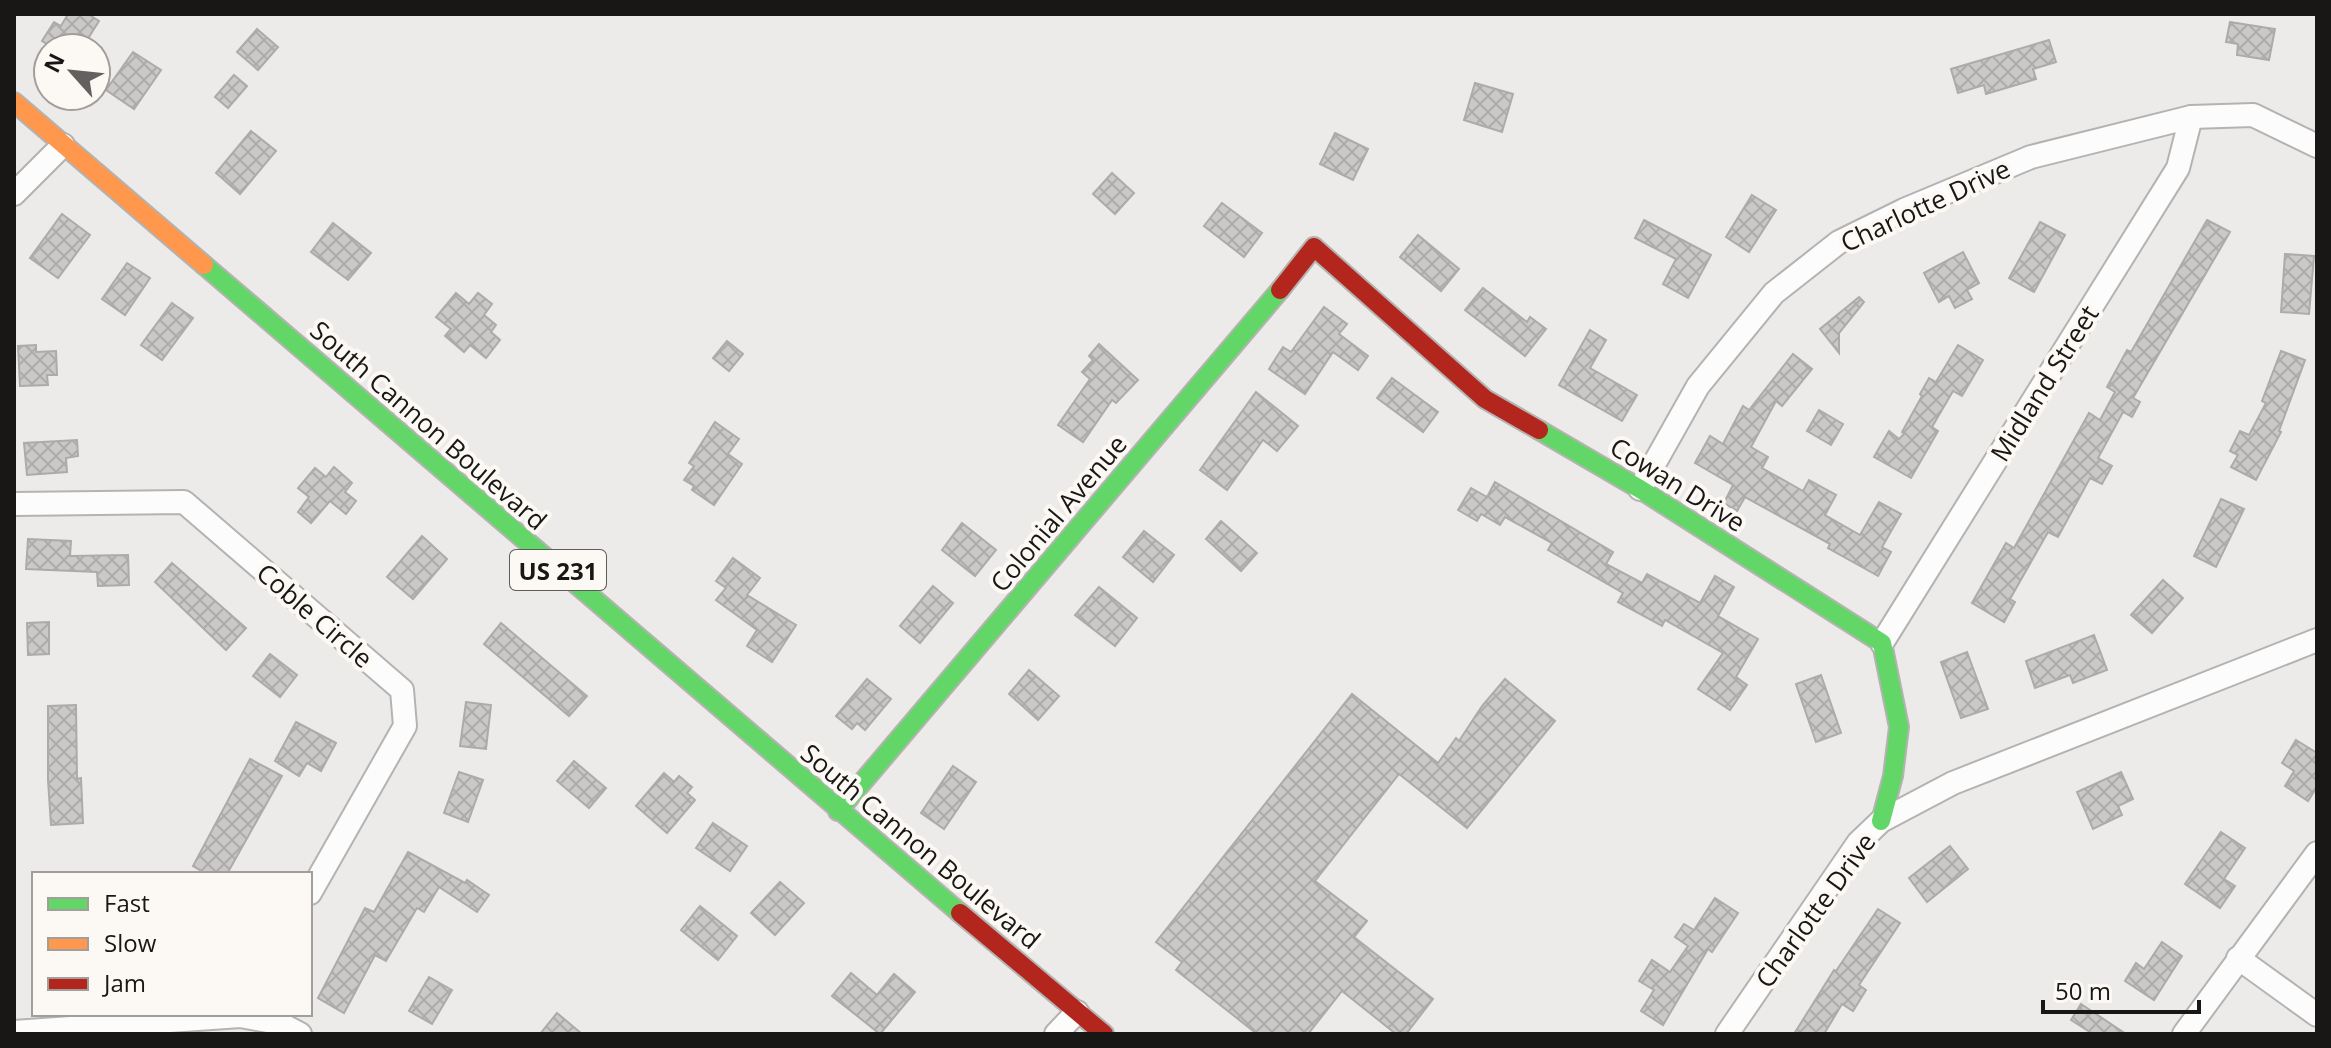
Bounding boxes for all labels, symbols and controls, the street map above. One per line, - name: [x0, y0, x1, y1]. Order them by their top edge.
- north arrow: [32, 32, 112, 112]
- text: N: [36, 48, 71, 77]
- street label: Charlotte Drive: [1834, 150, 2016, 260]
- street label: Midland Street: [1982, 298, 2106, 468]
- street label: South Cannon Boulevard: [303, 312, 555, 538]
- street label: Colonial Avenue: [982, 427, 1134, 599]
- street label: Cowan Drive: [1604, 428, 1752, 540]
- road number: US 231: [510, 550, 606, 590]
- street label: Coble Circle: [249, 554, 381, 676]
- street label: South Cannon Boulevard: [794, 735, 1048, 957]
- street label: Charlotte Drive: [1747, 825, 1883, 995]
- legend: [32, 872, 312, 1016]
- text: Fast: [104, 886, 150, 919]
- text: Slow: [104, 926, 157, 959]
- scale bar: [2043, 964, 2199, 1014]
- text: Jam: [102, 966, 146, 999]
- text: 50 m: [2055, 974, 2111, 1007]

